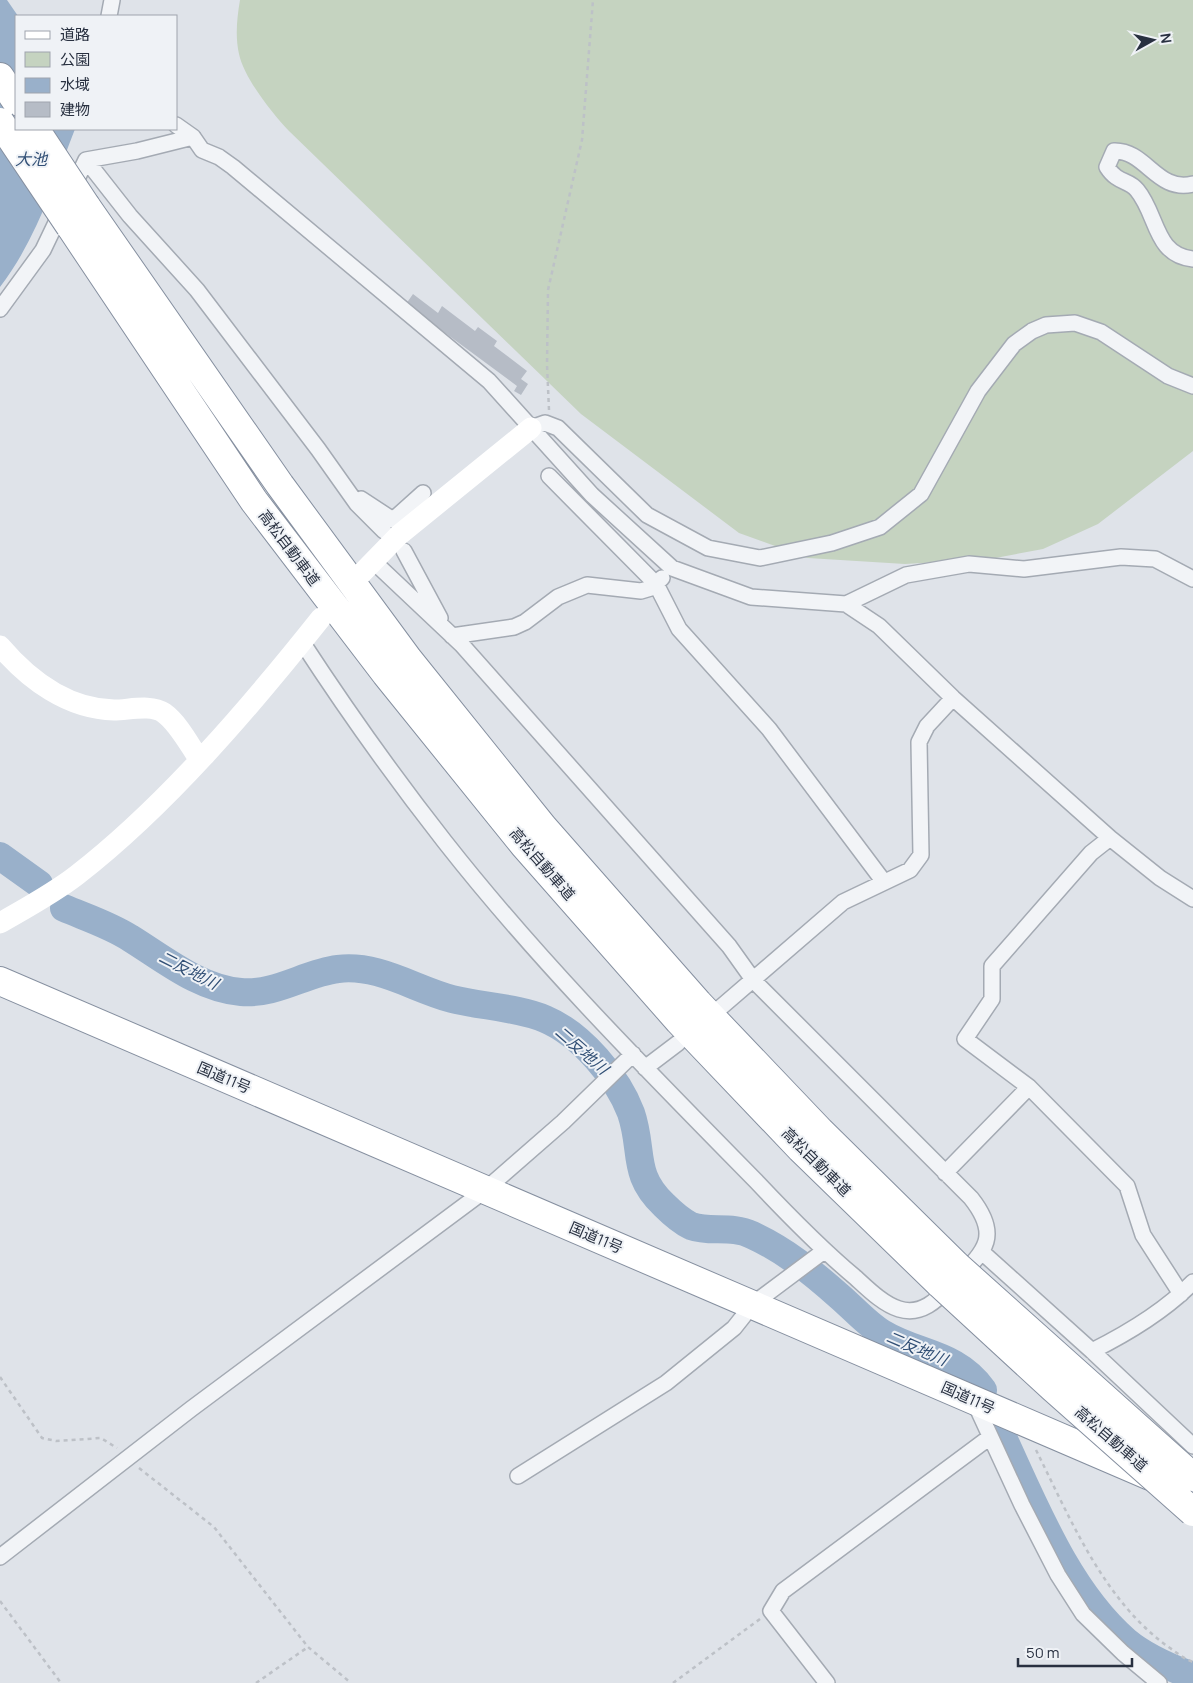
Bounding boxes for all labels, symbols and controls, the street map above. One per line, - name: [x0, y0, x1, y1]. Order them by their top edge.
- legend: [15, 15, 178, 130]
- north arrow: [1128, 15, 1178, 65]
- text: 道路: [60, 24, 90, 45]
- text: N: [1156, 32, 1176, 44]
- text: 公園: [60, 49, 90, 70]
- text: 水域: [60, 74, 90, 95]
- text: 建物: [60, 99, 90, 120]
- water label: 大池: [15, 148, 49, 170]
- street label: 高松自動車道: [254, 505, 325, 590]
- street label: 高松自動車道: [505, 823, 580, 905]
- water label: 二反地川: [155, 946, 224, 995]
- water label: 二反地川: [551, 1021, 615, 1081]
- street label: 国道11号: [194, 1057, 254, 1098]
- street label: 高松自動車道: [777, 1122, 856, 1201]
- street label: 国道11号: [566, 1217, 626, 1258]
- water label: 二反地川: [883, 1325, 953, 1371]
- street label: 国道11号: [938, 1376, 998, 1419]
- street label: 高松自動車道: [1070, 1401, 1152, 1476]
- scale bar: [1018, 1636, 1132, 1668]
- text: 50 m: [1026, 1642, 1060, 1663]

